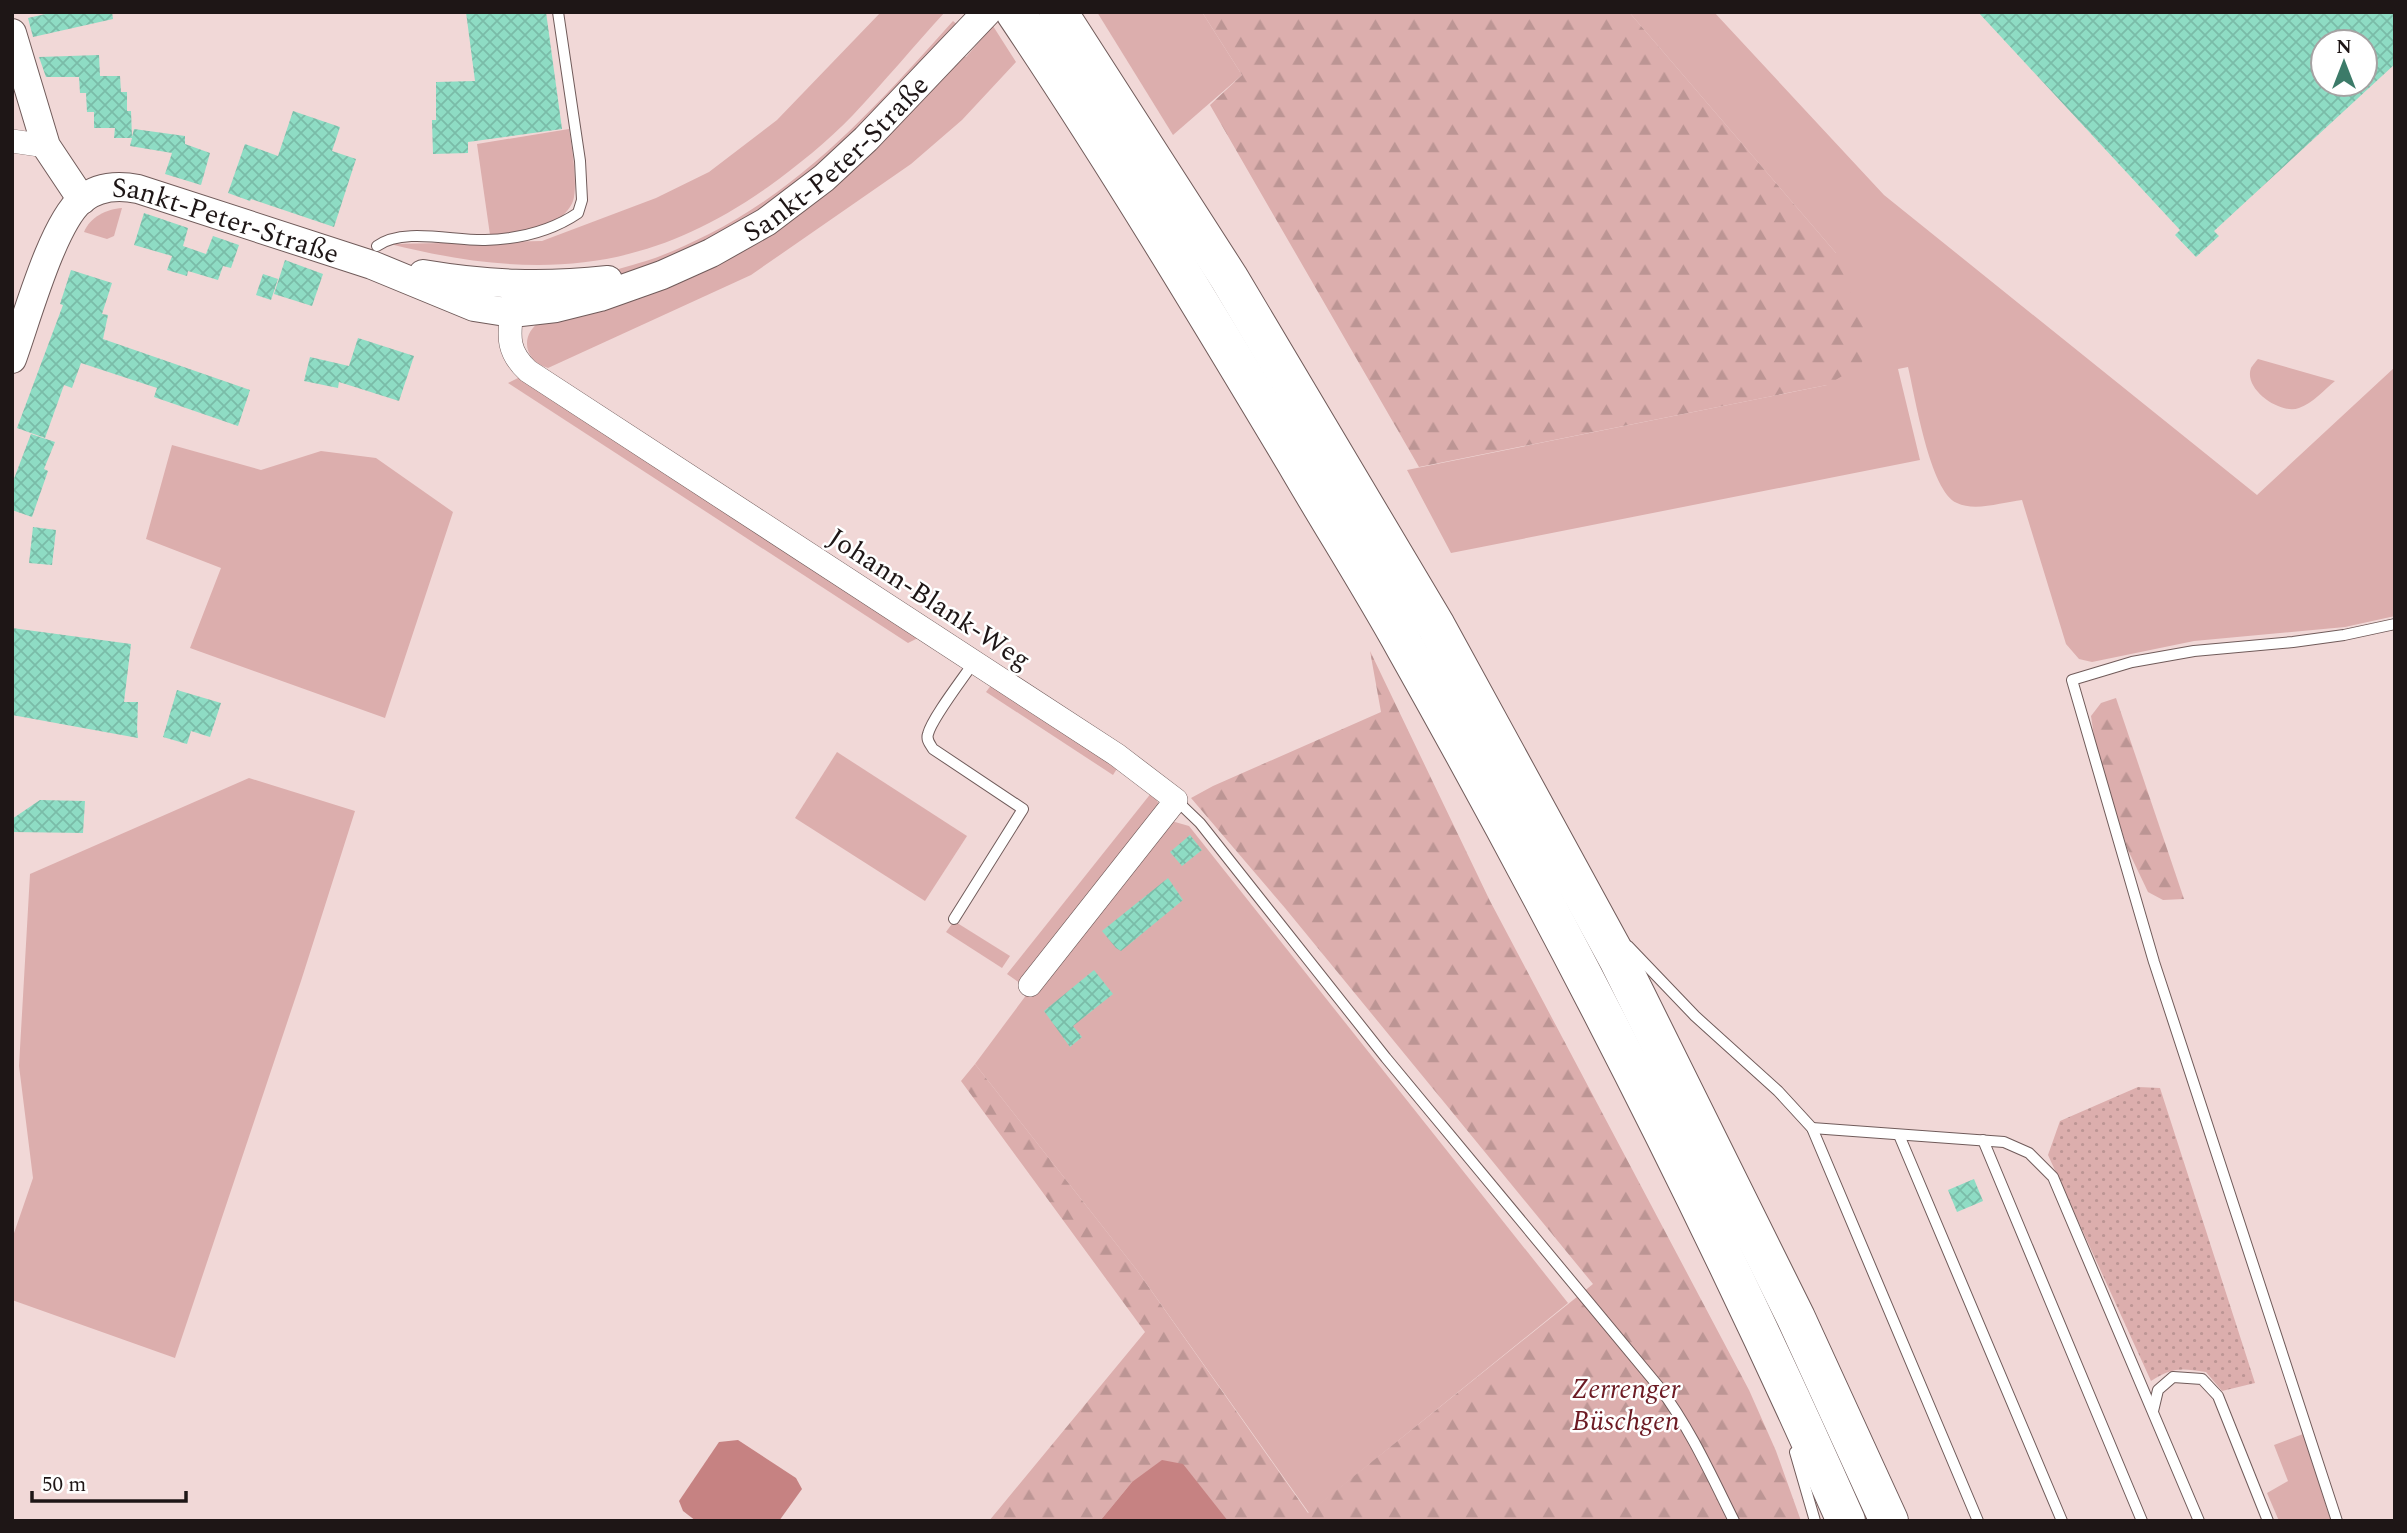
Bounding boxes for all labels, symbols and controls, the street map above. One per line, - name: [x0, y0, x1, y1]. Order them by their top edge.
- north arrow: [2309, 28, 2379, 98]
- text: N: [2336, 33, 2352, 62]
- street label: Sankt-Peter-Straße: [735, 65, 940, 254]
- street label: Sankt-Peter-Straße: [112, 167, 345, 276]
- street label: Johann-Blank-Weg: [819, 517, 1039, 681]
- park label: Zerrenger Büschgen: [1571, 1368, 1681, 1443]
- scale bar: [32, 1460, 186, 1504]
- text: 50 m: [42, 1469, 86, 1501]

